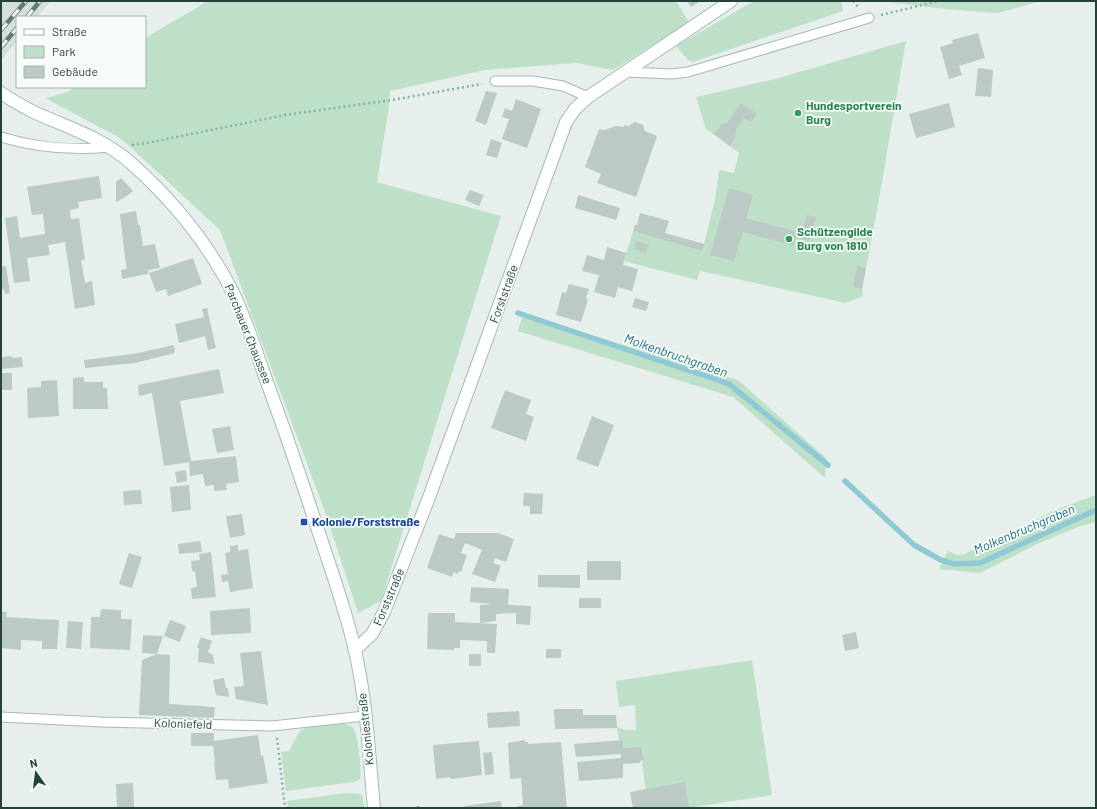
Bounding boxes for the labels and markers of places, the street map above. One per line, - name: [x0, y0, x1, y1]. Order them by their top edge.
- place label: Hundesportverein Burg: [806, 98, 902, 126]
- marker: Hundesportverein Burg: [793, 108, 803, 118]
- place label: Schützengilde Burg von 1810: [797, 224, 873, 252]
- marker: Schützengilde Burg von 1810: [784, 234, 794, 244]
- place label: Kolonie/Forststraße: [312, 514, 420, 528]
- marker: Kolonie/Forststraße: [299, 517, 309, 527]

